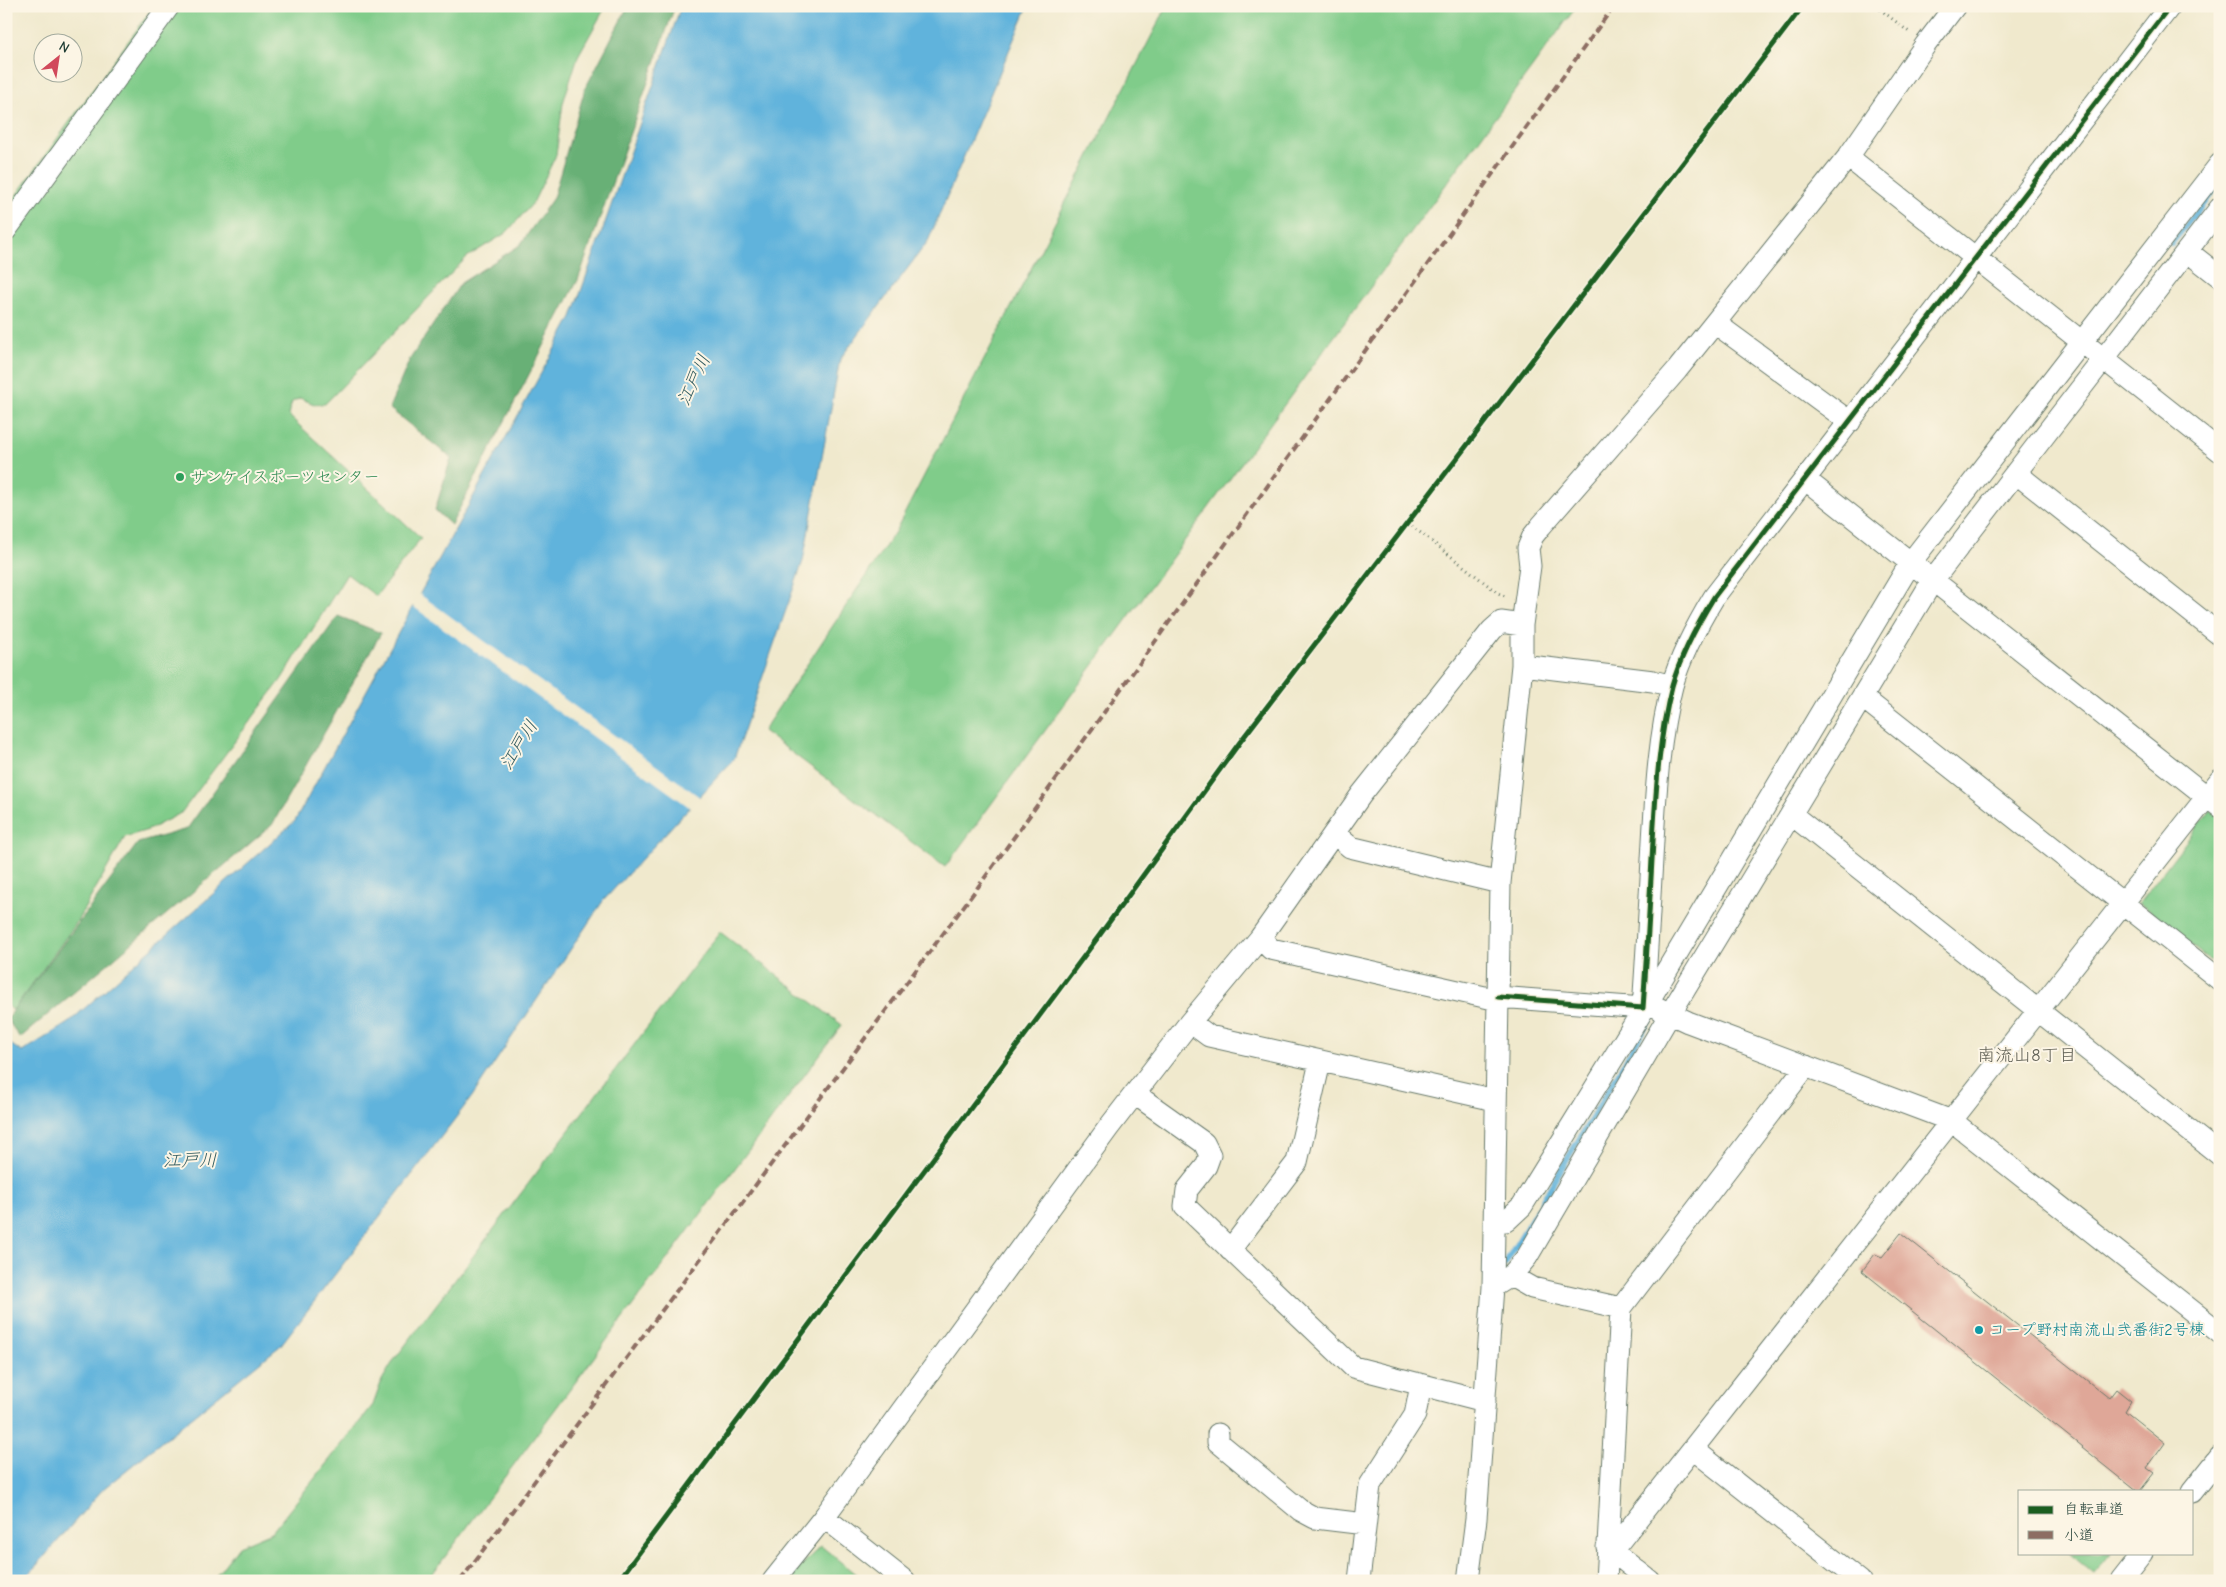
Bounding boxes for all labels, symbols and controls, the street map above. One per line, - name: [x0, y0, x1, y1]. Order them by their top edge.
- north arrow: [32, 32, 82, 82]
- text: N: [56, 38, 72, 57]
- water label: 江戸川: [673, 351, 715, 409]
- place label: サンケイスポーツセンター: [190, 468, 379, 486]
- marker: サンケイスポーツセンター: [174, 471, 186, 483]
- water label: 江戸川: [496, 717, 542, 773]
- district label: 南流山8丁目: [1977, 1045, 2077, 1066]
- water label: 江戸川: [163, 1150, 217, 1171]
- place label: コープ野村南流山弐番街2号棟: [1989, 1321, 2205, 1339]
- marker: コープ野村南流山弐番街2号棟: [1973, 1324, 1985, 1336]
- legend: [2018, 1490, 2194, 1554]
- text: 自転車道: [2064, 1500, 2124, 1518]
- text: 小道: [2064, 1526, 2094, 1544]

